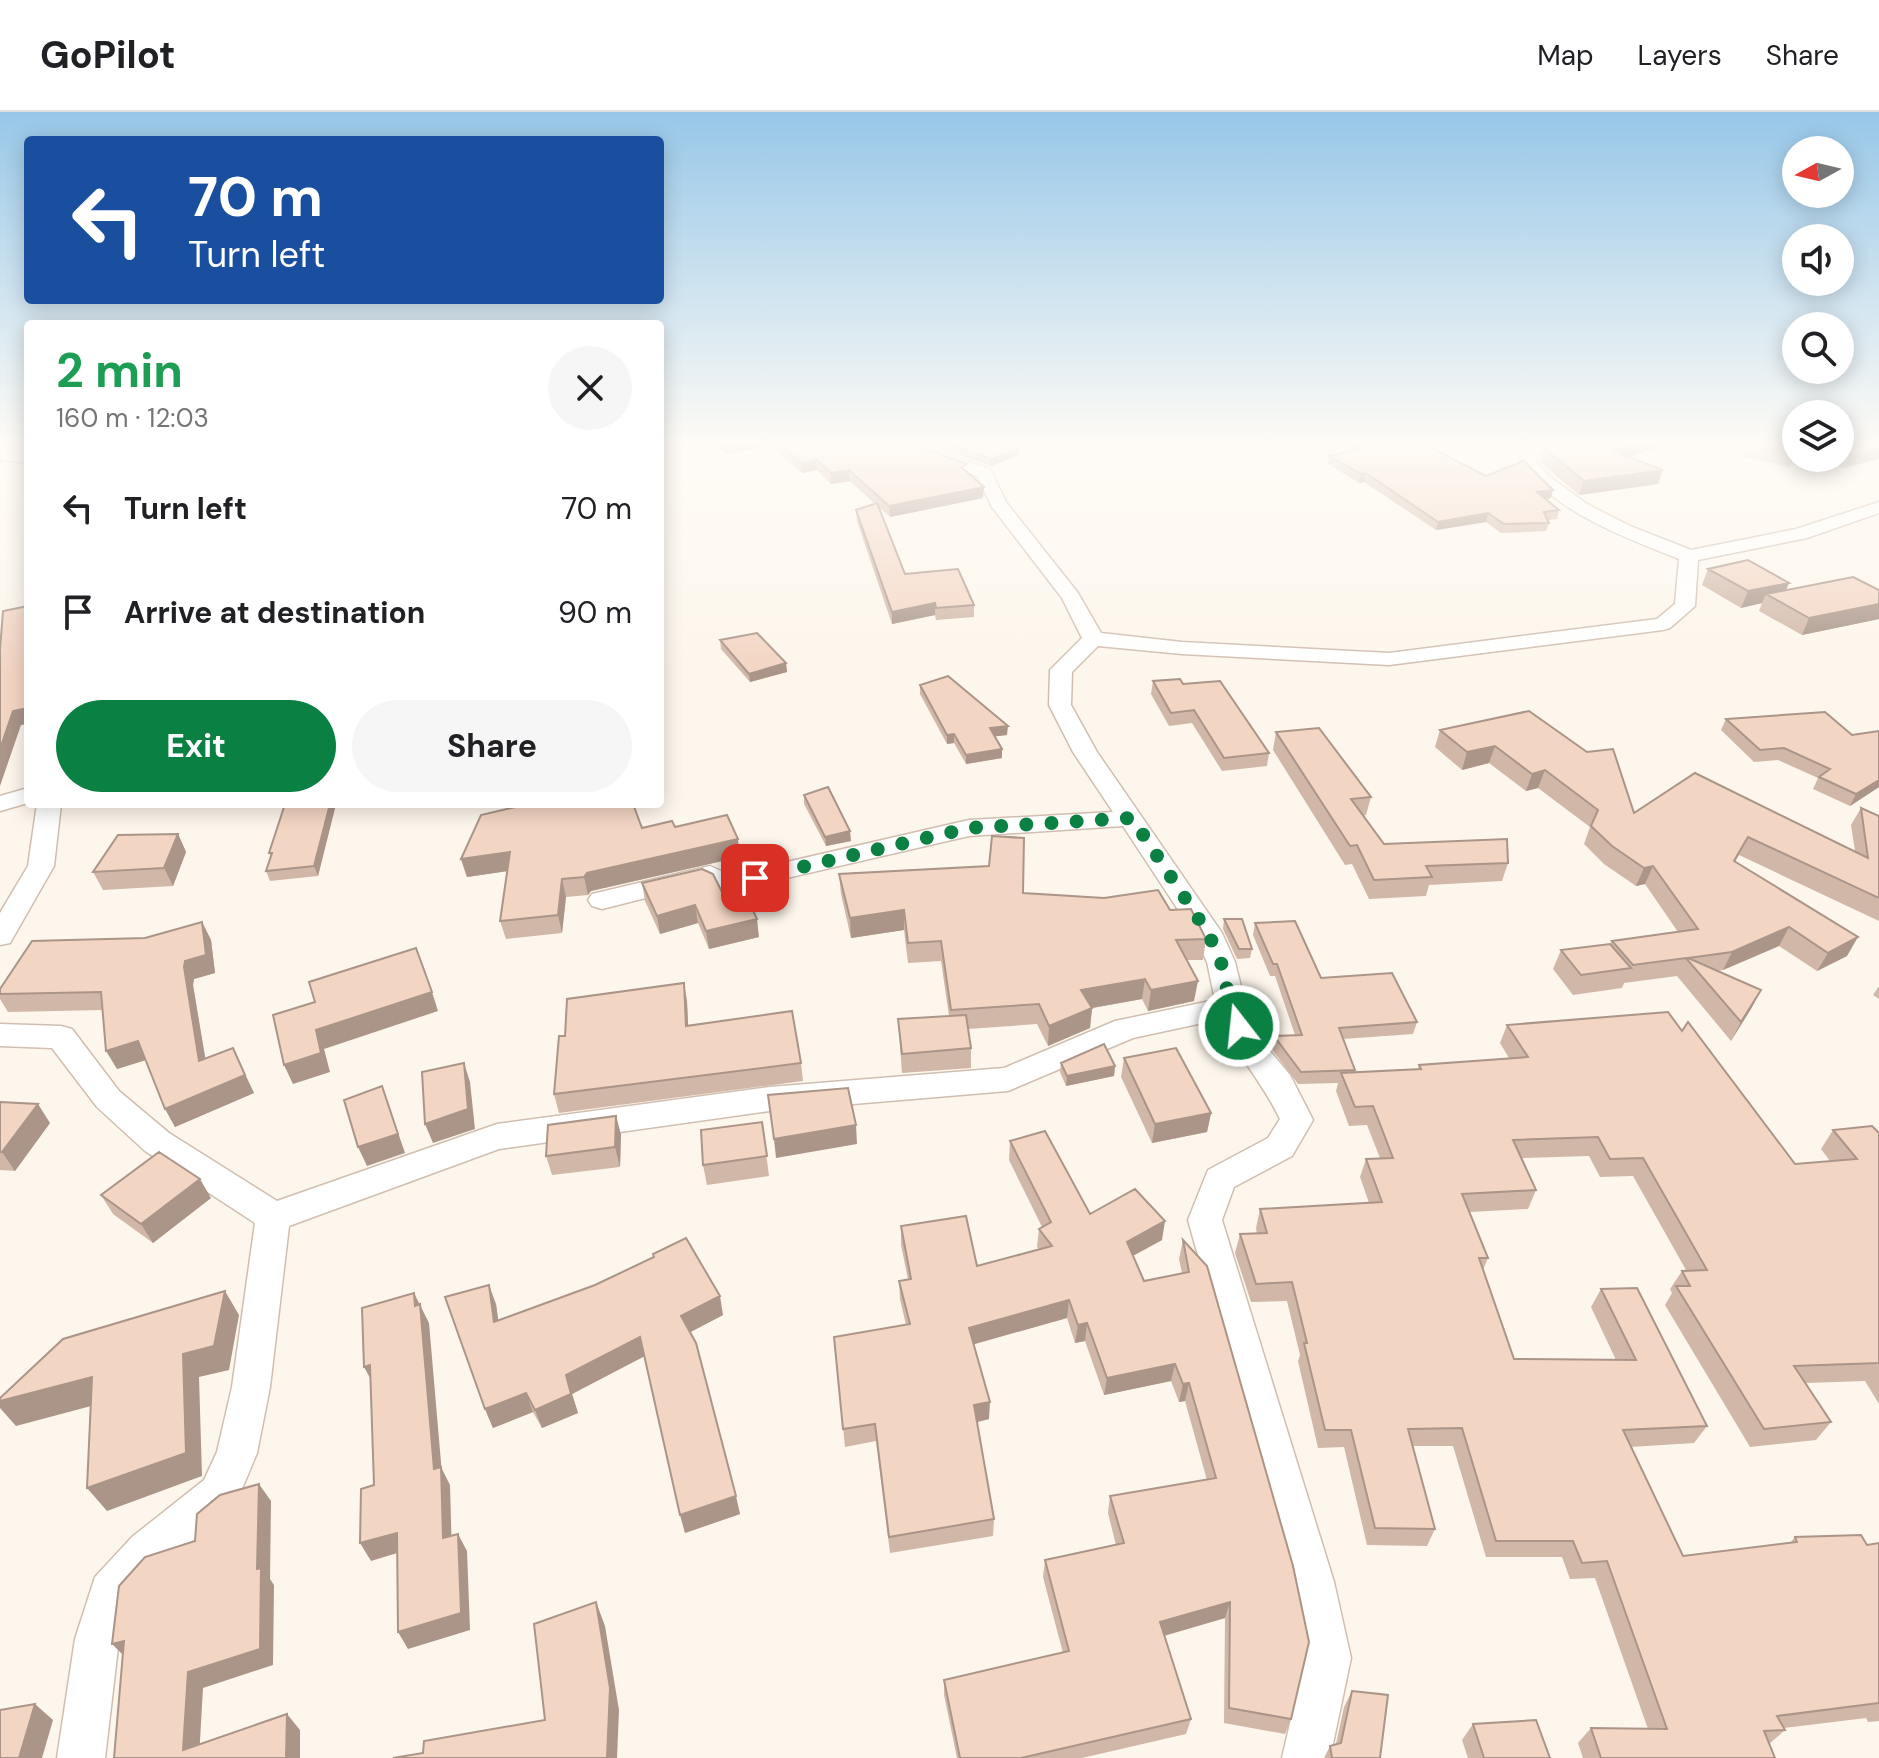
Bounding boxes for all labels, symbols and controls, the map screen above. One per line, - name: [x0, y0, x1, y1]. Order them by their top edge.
- text: GoPilot: [40, 30, 176, 80]
- text: Map: [1537, 37, 1594, 74]
- text: Layers: [1638, 37, 1722, 74]
- text: Share: [1766, 37, 1839, 74]
- north arrow: [1782, 136, 1854, 208]
- map controls: [1782, 136, 1854, 472]
- text: 70 m: [188, 160, 323, 233]
- icon: left: [56, 168, 160, 272]
- button: sound: [1782, 224, 1854, 296]
- text: Turn left: [188, 231, 325, 278]
- button: search: [1782, 312, 1854, 384]
- text: 2 min: [56, 339, 183, 402]
- button: close: [548, 346, 632, 430]
- button: layers: [1782, 400, 1854, 472]
- text: 160 m · 12:03: [56, 401, 209, 435]
- icon: left: [56, 486, 100, 530]
- text: Turn left: [124, 489, 247, 528]
- text: 70 m: [561, 489, 632, 528]
- icon: arrive: [56, 590, 100, 634]
- text: Arrive at destination: [124, 593, 425, 632]
- text: 90 m: [558, 593, 632, 632]
- button: Exit: [56, 700, 336, 792]
- button: Share: [352, 700, 632, 792]
- pin: [721, 844, 789, 912]
- icon: arrive: [733, 856, 777, 900]
- position arrow: [1197, 984, 1281, 1068]

